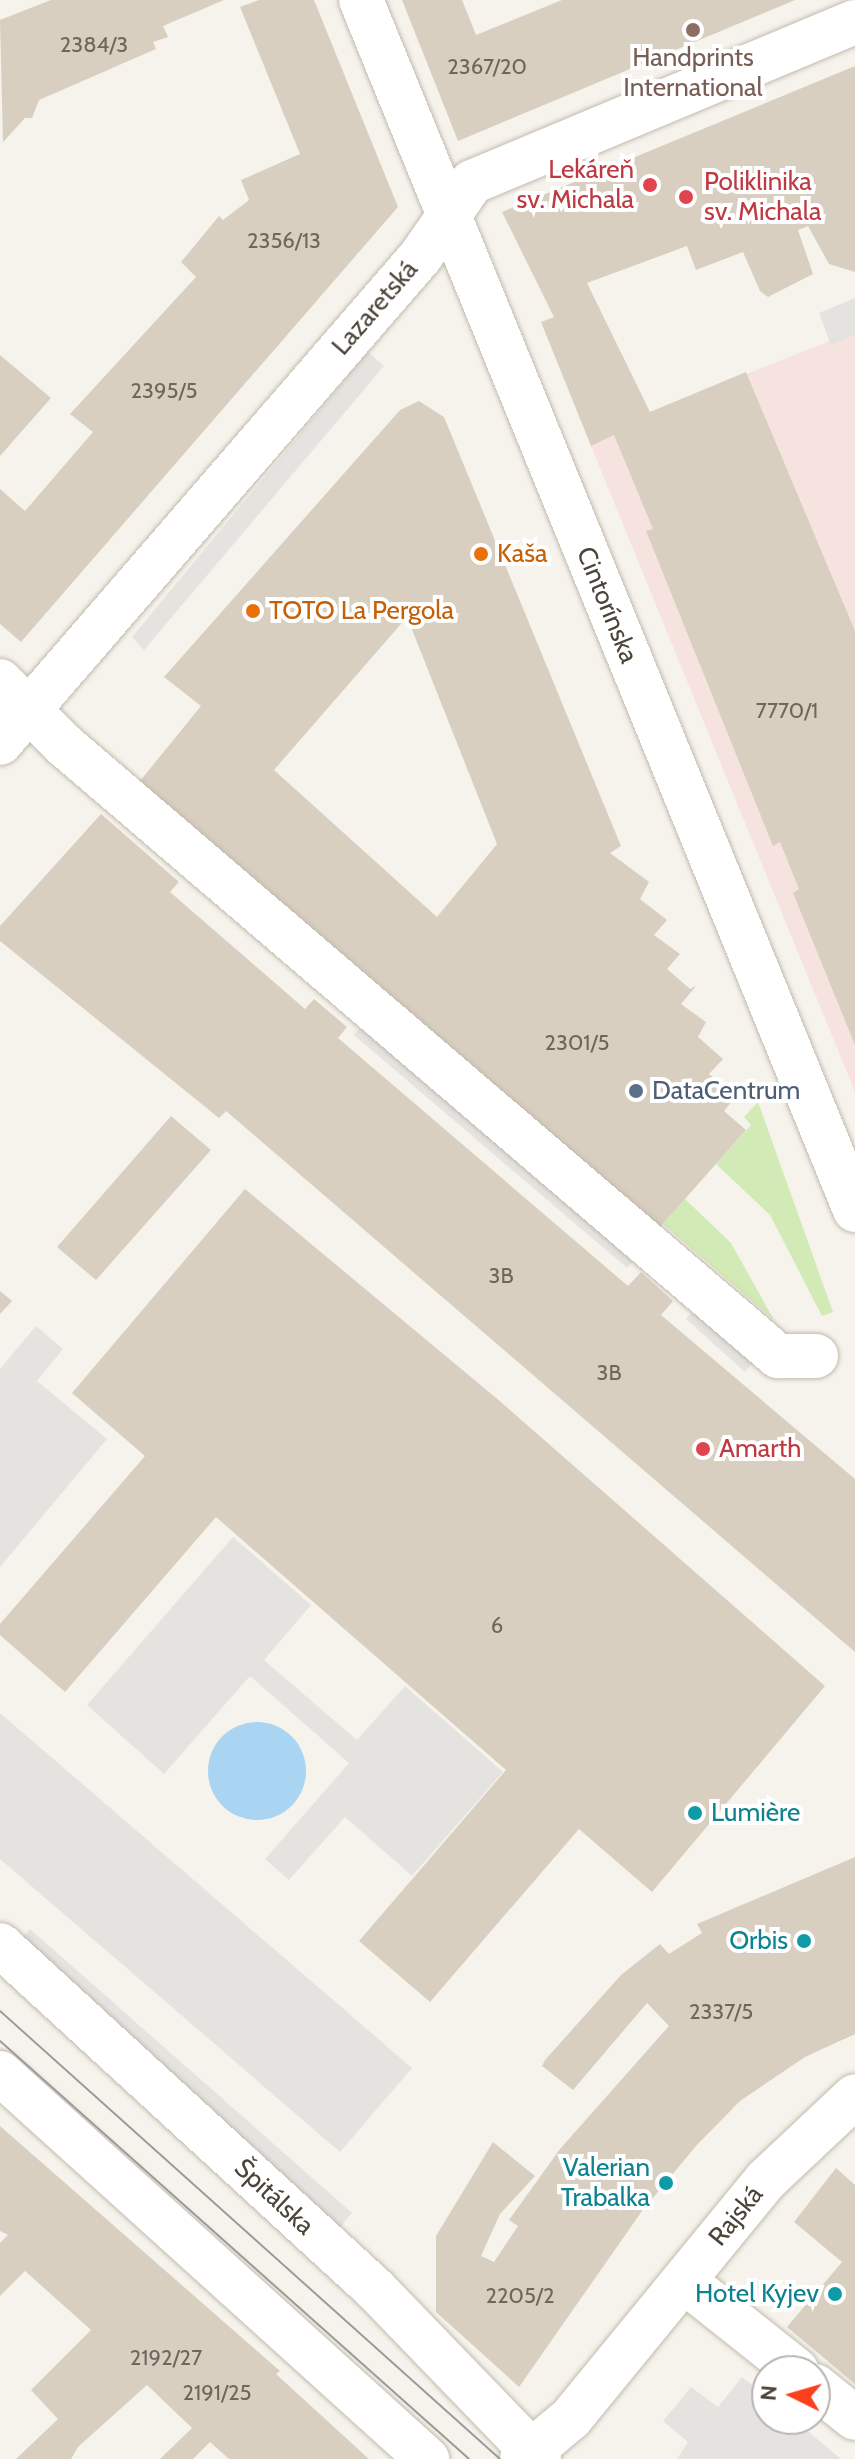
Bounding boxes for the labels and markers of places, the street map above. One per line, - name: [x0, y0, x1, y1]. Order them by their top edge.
- marker: Handprints International: [684, 21, 702, 39]
- place label: Handprints International: [623, 42, 763, 104]
- place label: Lekáreň sv. Michala: [517, 154, 634, 216]
- place label: Poliklinika sv. Michala: [704, 166, 821, 228]
- marker: Lekáreň sv. Michala: [641, 176, 659, 194]
- marker: Poliklinika sv. Michala: [675, 186, 697, 208]
- place label: Kaša: [497, 538, 547, 570]
- marker: Kaša: [472, 545, 490, 563]
- place label: TOTO La Pergola: [269, 595, 454, 627]
- marker: TOTO La Pergola: [244, 602, 262, 620]
- place label: DataCentrum: [652, 1075, 800, 1107]
- marker: DataCentrum: [627, 1082, 645, 1100]
- place label: Amarth: [719, 1433, 801, 1465]
- marker: Amarth: [694, 1440, 712, 1458]
- place label: Lumière: [711, 1797, 800, 1829]
- marker: Lumière: [686, 1804, 704, 1822]
- place label: Orbis: [729, 1925, 788, 1957]
- marker: Orbis: [795, 1932, 813, 1950]
- place label: Valerian Trabalka: [561, 2152, 650, 2214]
- marker: Valerian Trabalka: [657, 2174, 675, 2192]
- place label: Hotel Kyjev: [695, 2278, 819, 2310]
- marker: Hotel Kyjev: [826, 2285, 844, 2303]

